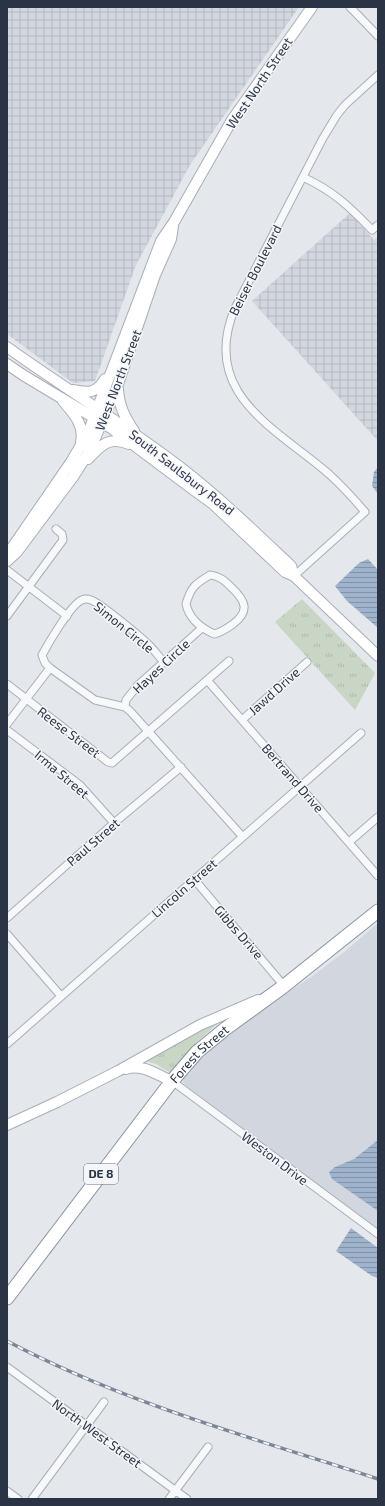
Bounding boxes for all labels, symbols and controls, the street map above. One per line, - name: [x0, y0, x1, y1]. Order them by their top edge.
- street label: West North Street: [222, 34, 296, 132]
- street label: Beiser Boulevard: [225, 222, 285, 318]
- street label: West North Street: [91, 327, 145, 433]
- street label: South Saulsbury Road: [126, 426, 238, 518]
- street label: Simon Circle: [91, 598, 157, 656]
- street label: Hayes Circle: [129, 636, 193, 696]
- street label: Jawd Drive: [245, 664, 303, 718]
- street label: Reese Street: [34, 703, 104, 761]
- street label: Bertrand Drive: [259, 740, 327, 816]
- street label: Irma Street: [32, 747, 93, 801]
- street label: Paul Street: [63, 815, 123, 869]
- street label: Lincoln Street: [148, 855, 220, 921]
- street label: Gibbs Drive: [211, 902, 267, 962]
- street label: Forest Street: [166, 1021, 232, 1086]
- street label: Weston Drive: [239, 1128, 312, 1188]
- road number: DE 8: [84, 1164, 118, 1184]
- street label: North West Street: [49, 1395, 145, 1471]

